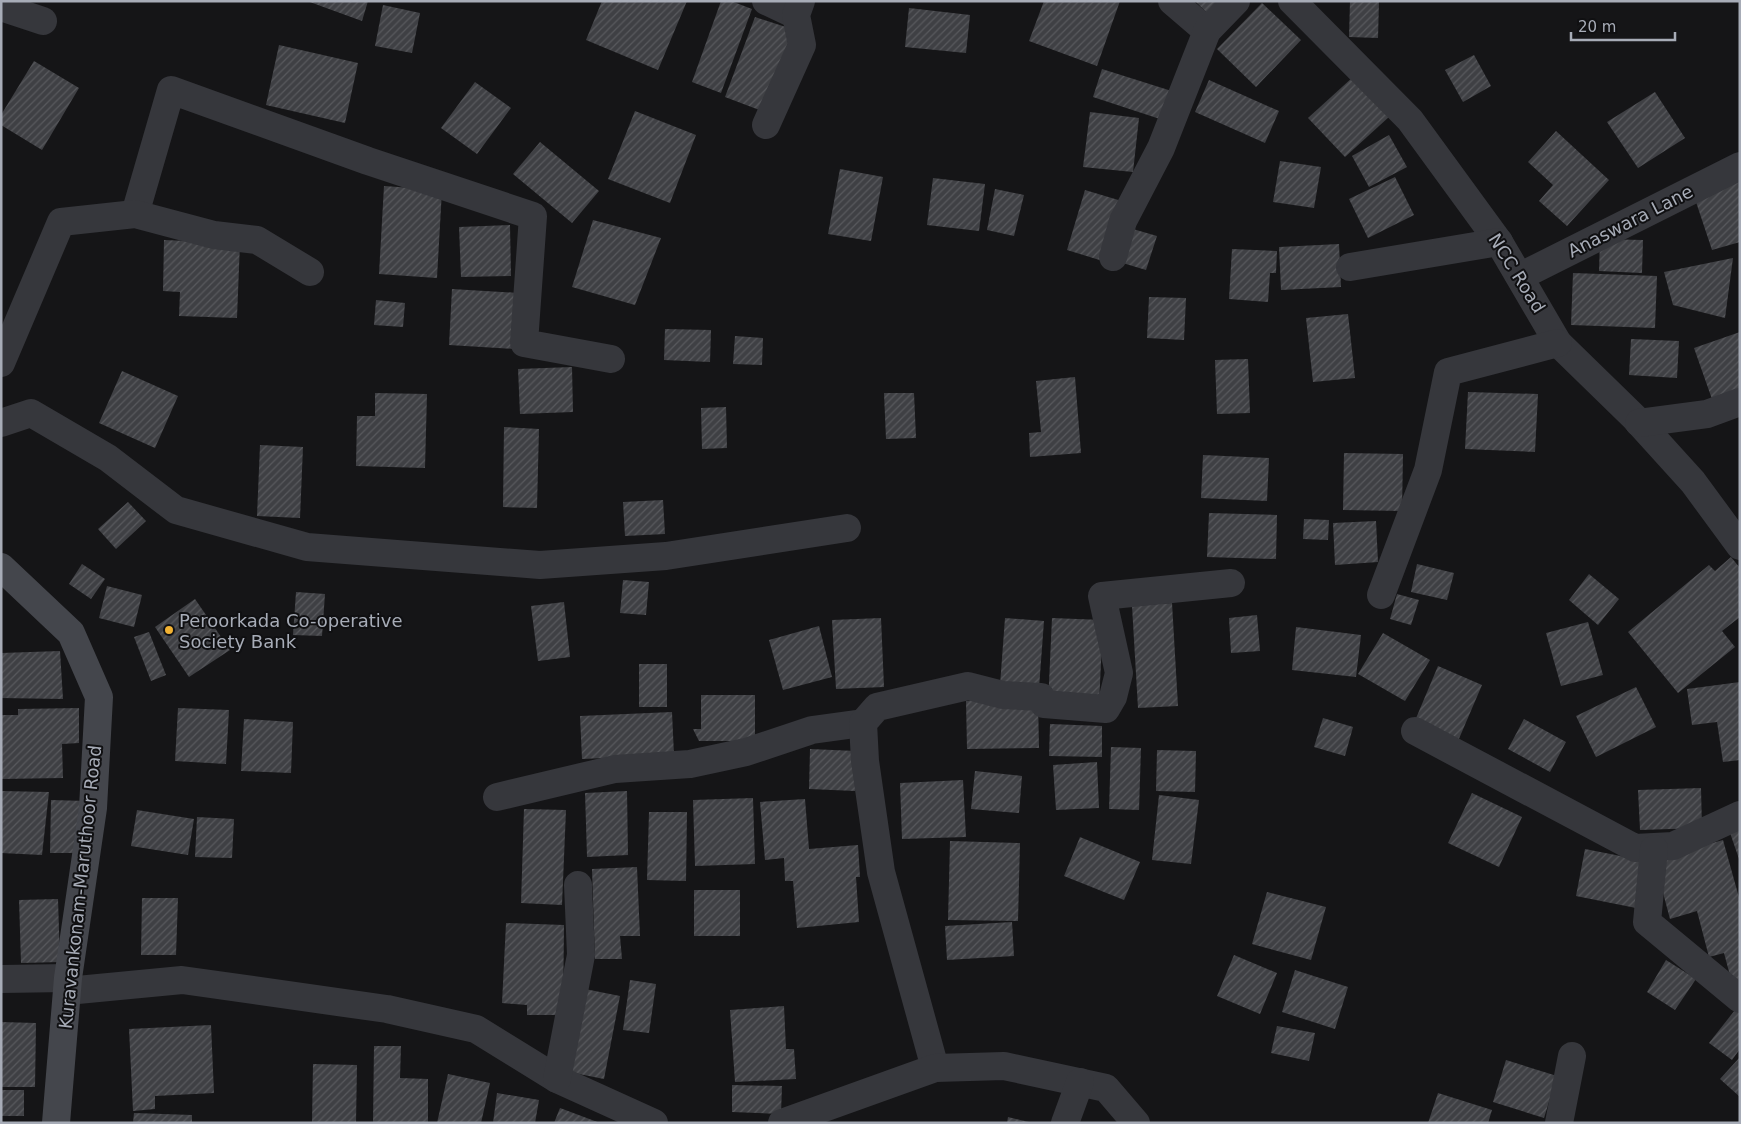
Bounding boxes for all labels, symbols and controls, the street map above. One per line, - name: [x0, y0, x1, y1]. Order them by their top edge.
- scale bar: [1571, 10, 1675, 42]
- text: 20 m: [1578, 18, 1616, 36]
- street label: Anaswara Lane: [1564, 180, 1696, 262]
- street label: NCC Road: [1484, 229, 1550, 317]
- place label: Peroorkada Co-operative Society Bank: [179, 610, 403, 652]
- marker: Peroorkada Co-operative Society Bank: [163, 624, 175, 636]
- street label: Kuravankonam-Maruthoor Road: [55, 744, 105, 1030]

